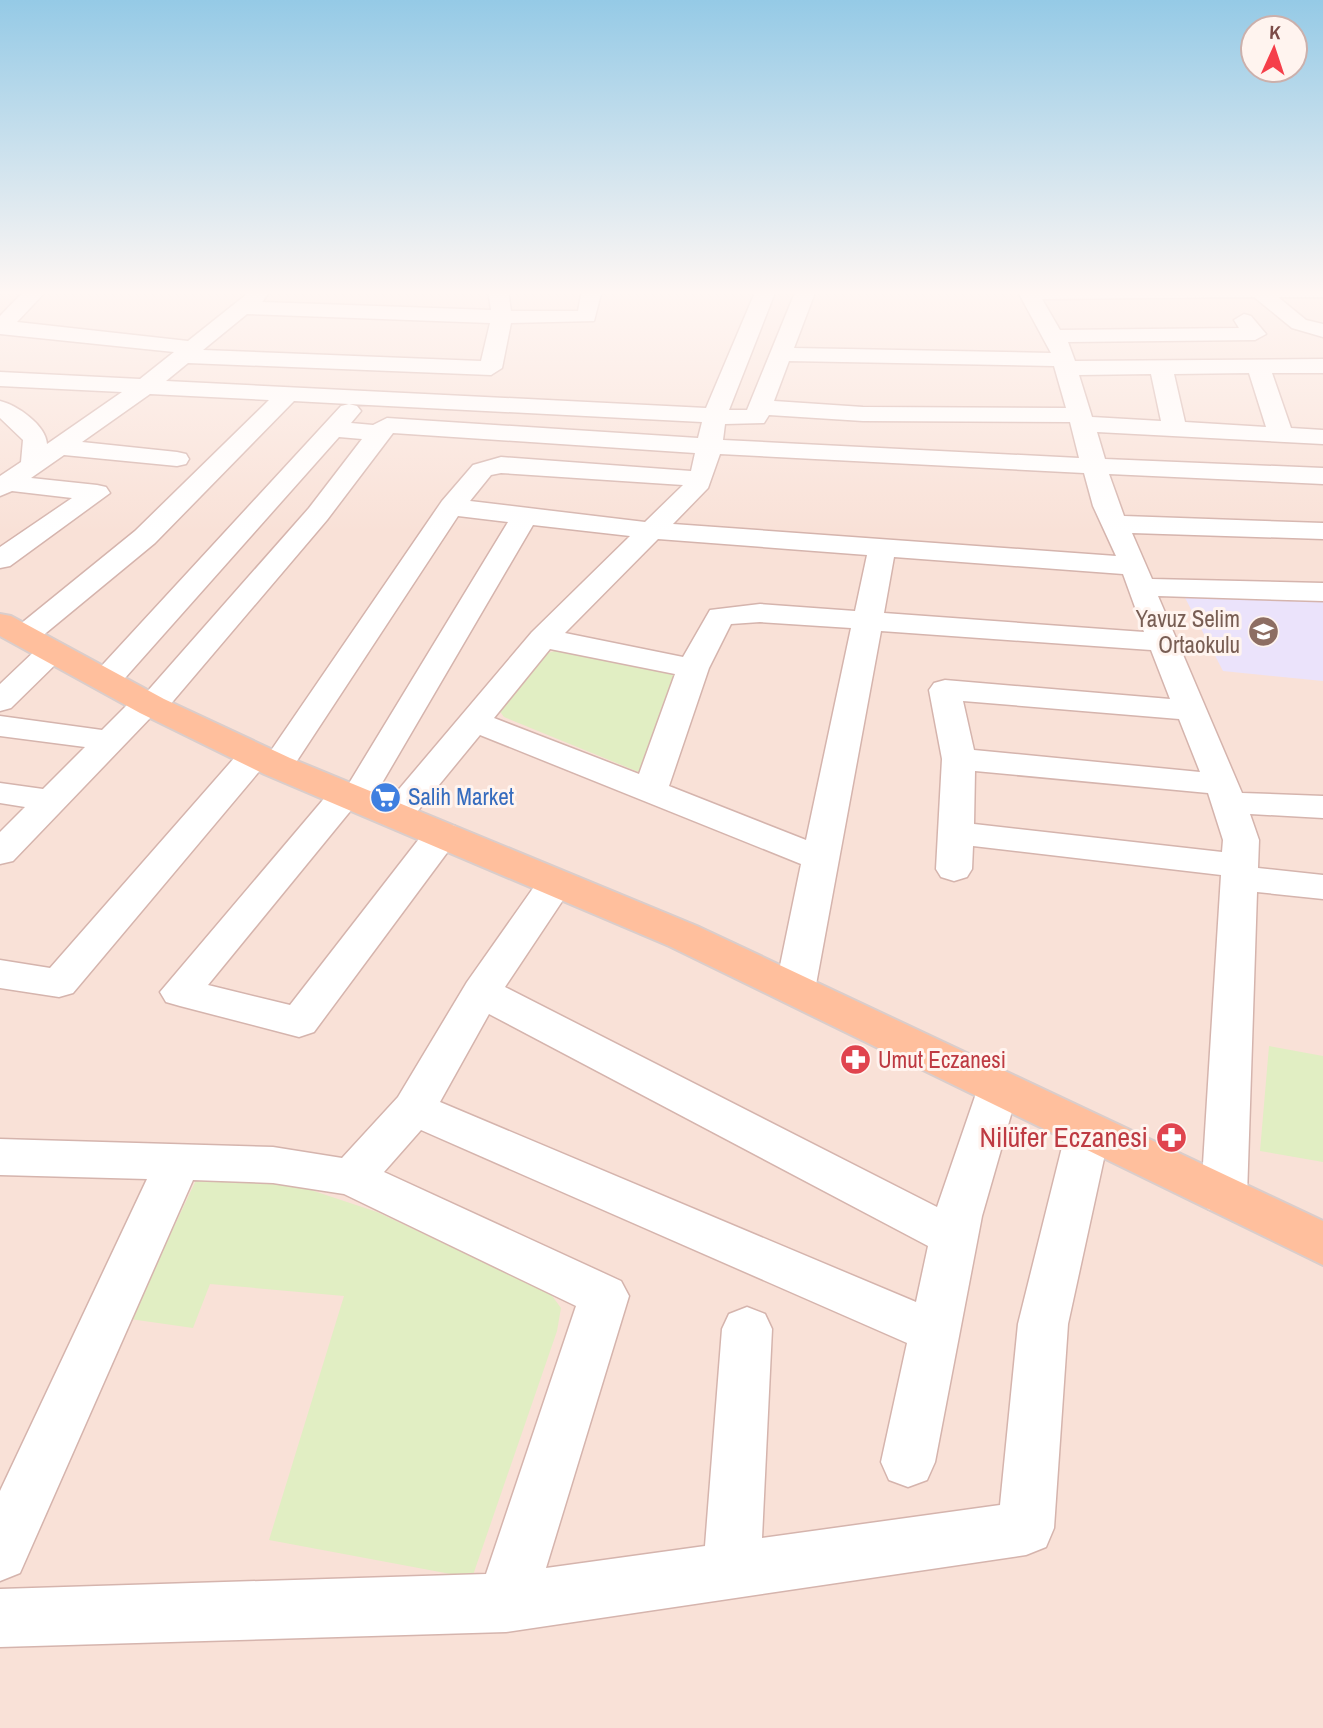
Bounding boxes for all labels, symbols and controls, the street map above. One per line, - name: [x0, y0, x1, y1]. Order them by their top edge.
- north arrow: [1239, 14, 1309, 84]
- text: K: [1269, 19, 1282, 45]
- place label: Yavuz Selim Ortaokulu: [1136, 603, 1240, 660]
- school or university icon: Yavuz Selim Ortaokulu: [1246, 615, 1280, 649]
- supermarket icon: Salih Market: [368, 780, 402, 814]
- place label: Salih Market: [408, 781, 514, 812]
- pharmacy icon: Umut Eczanesi: [838, 1043, 872, 1077]
- place label: Umut Eczanesi: [878, 1044, 1006, 1075]
- place label: Nilüfer Eczanesi: [980, 1118, 1148, 1156]
- pharmacy icon: Nilüfer Eczanesi: [1154, 1120, 1188, 1154]

